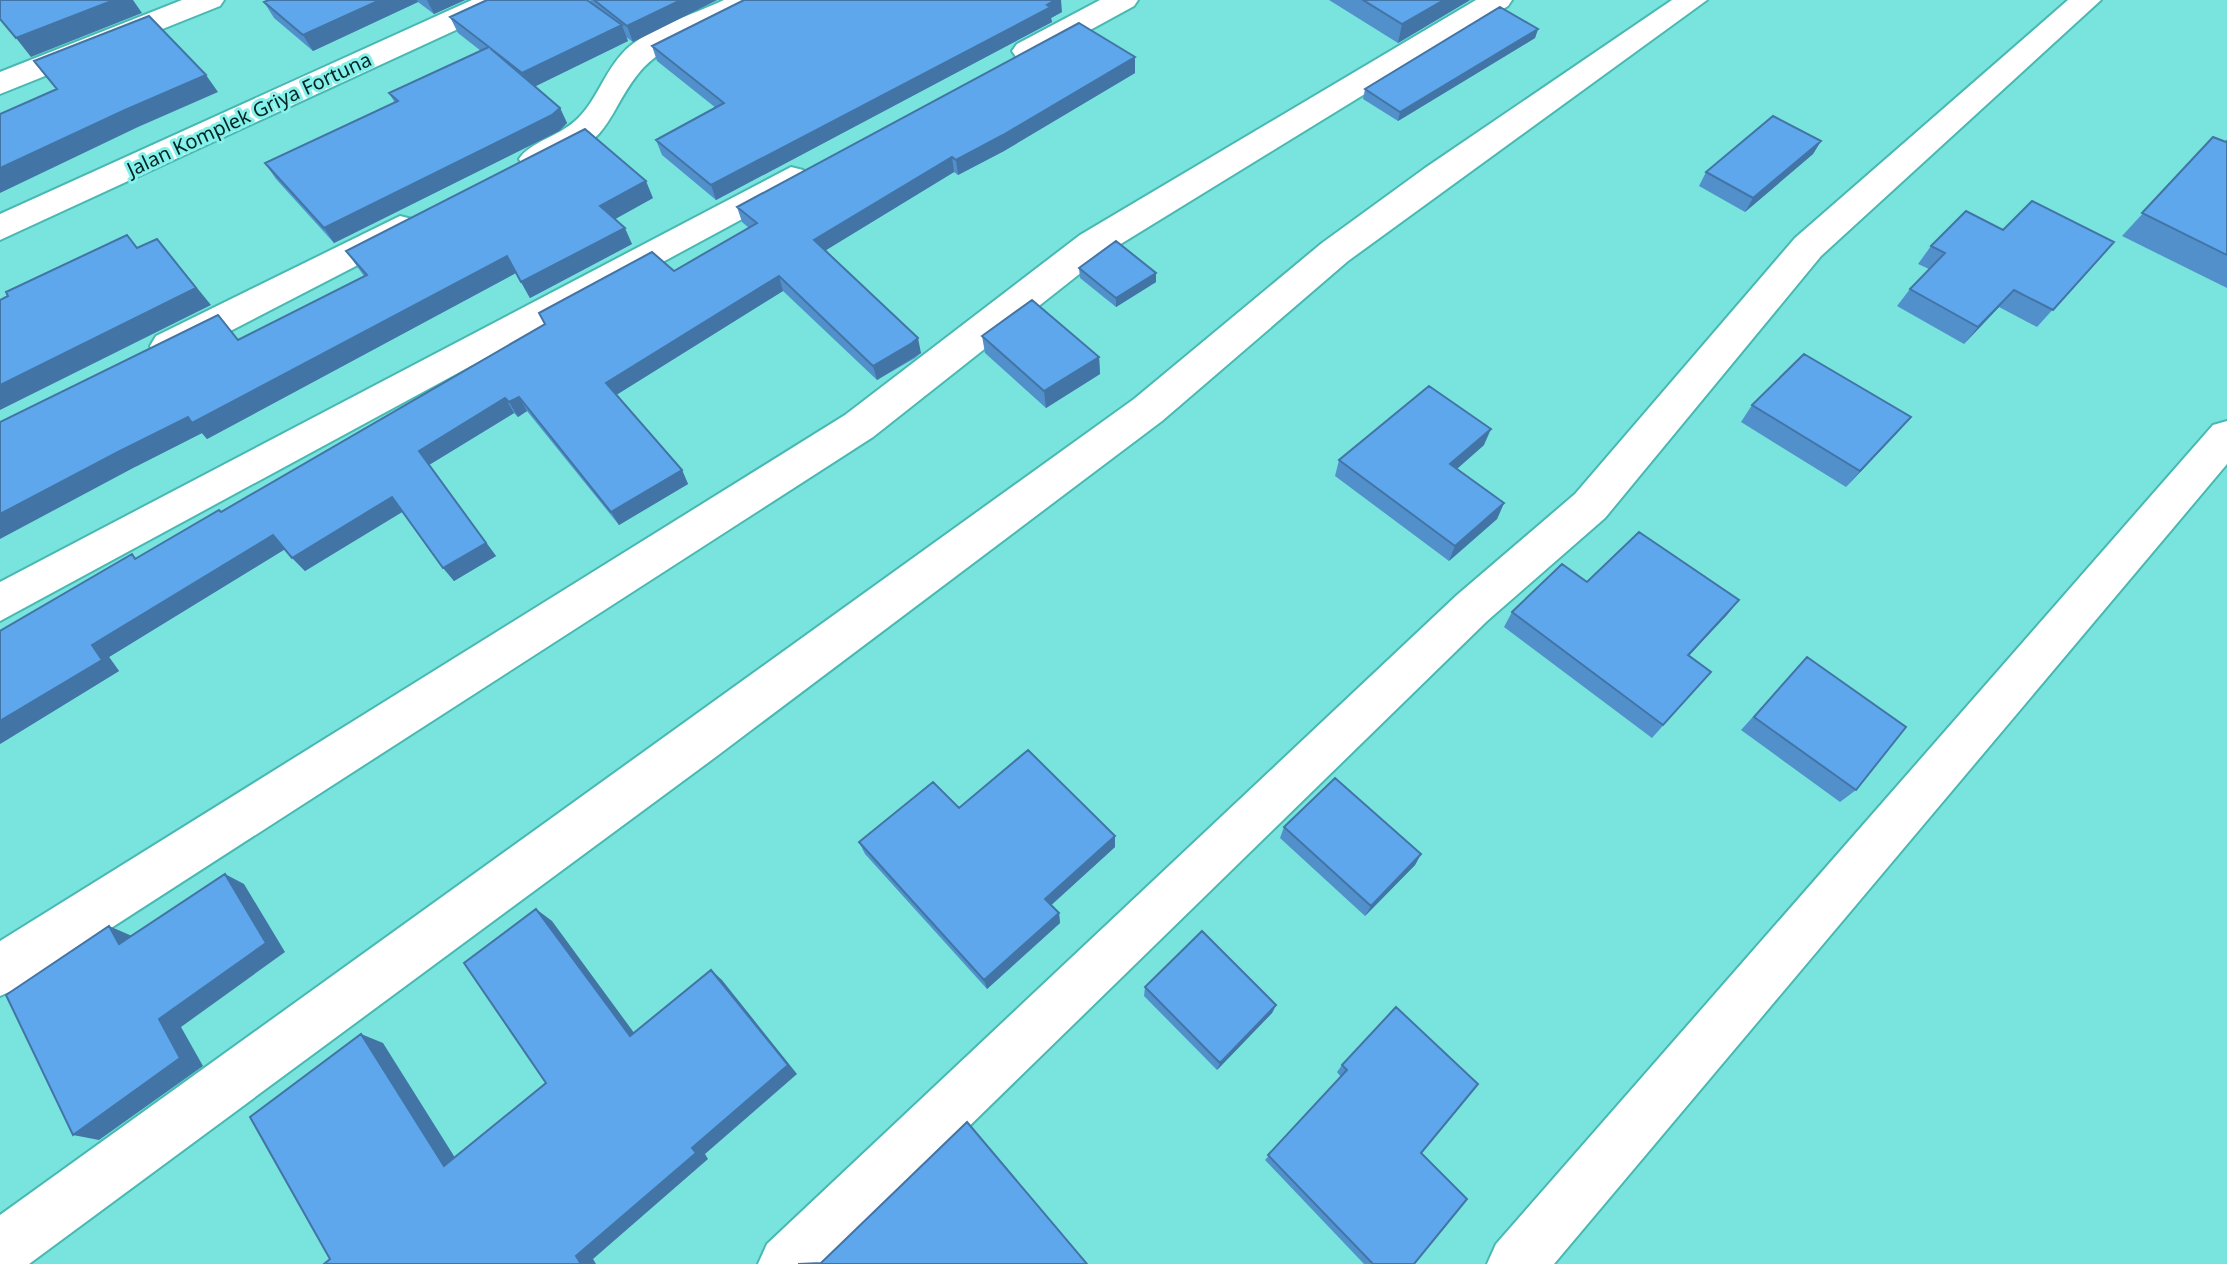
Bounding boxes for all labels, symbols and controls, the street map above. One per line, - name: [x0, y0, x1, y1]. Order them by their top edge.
- street label: Jalan Komplek Griya Fortuna: [121, 45, 376, 183]

